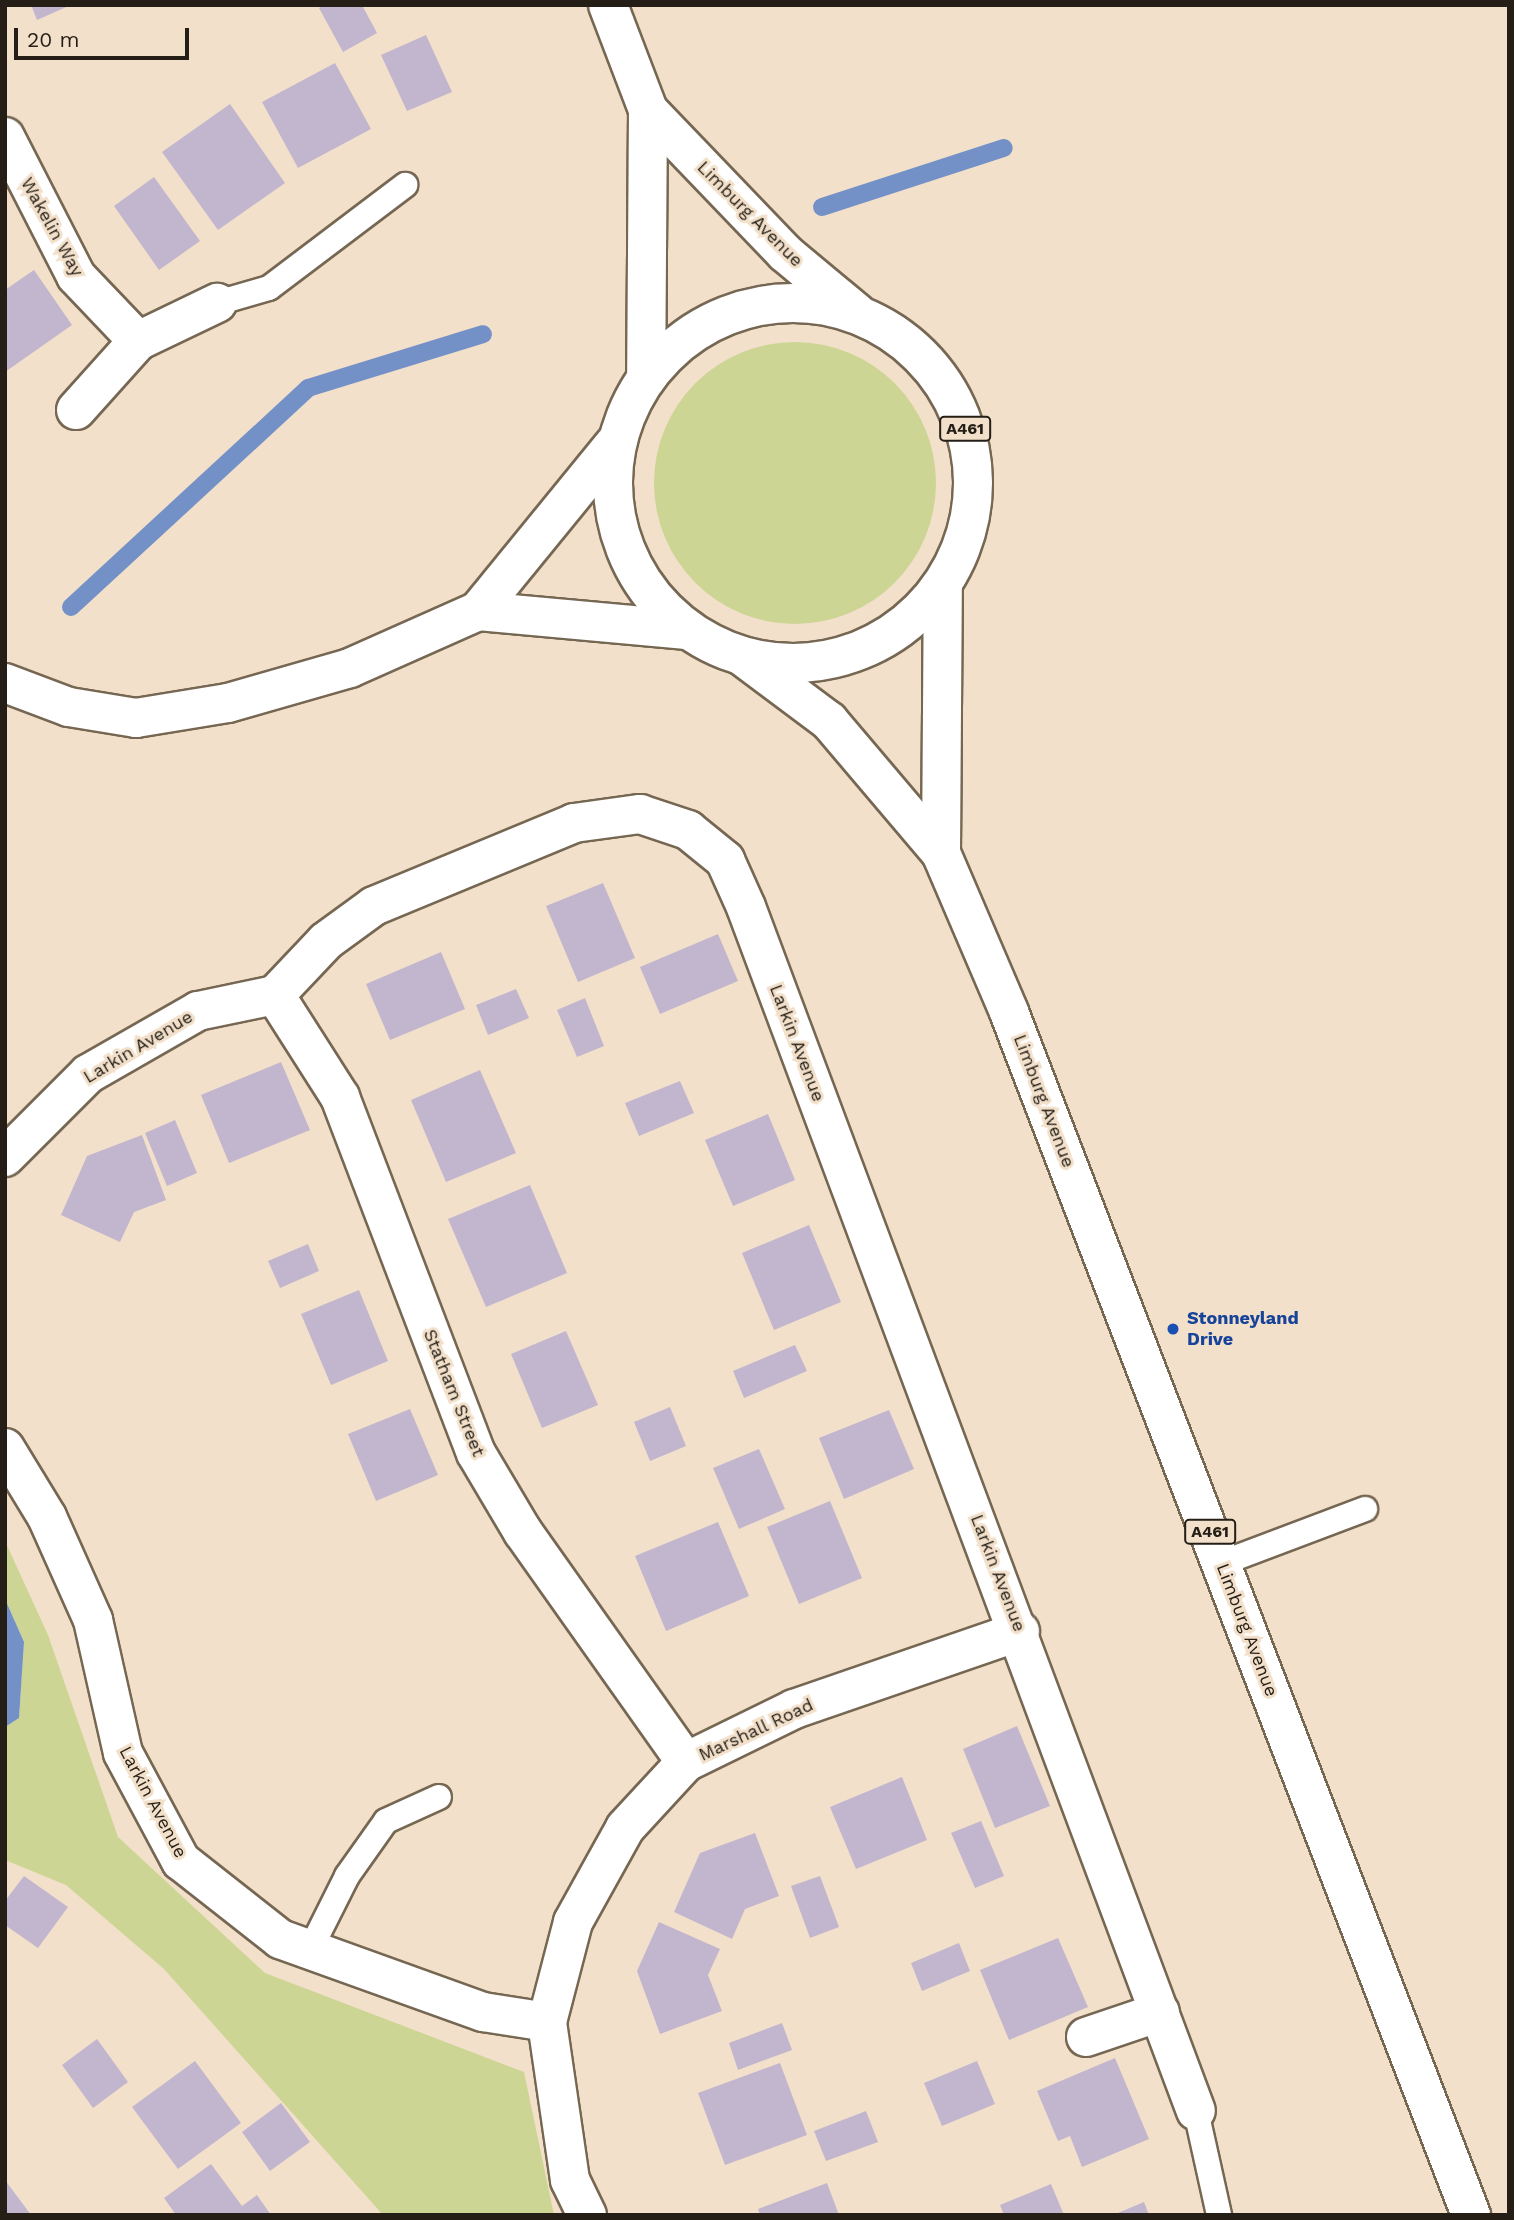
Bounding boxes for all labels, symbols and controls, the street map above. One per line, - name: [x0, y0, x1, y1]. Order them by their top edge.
- scale bar: [18, 14, 192, 58]
- text: 20 m: [27, 27, 79, 52]
- street label: Limburg Avenue: [692, 156, 808, 272]
- street label: Wakelin Way: [16, 174, 88, 280]
- road number: A461: [939, 416, 991, 442]
- street label: Larkin Avenue: [765, 981, 829, 1105]
- street label: Larkin Avenue: [79, 1006, 197, 1088]
- street label: Limburg Avenue: [1009, 1031, 1079, 1171]
- place label: Stonneyland Drive: [1187, 1308, 1299, 1350]
- marker: Stonneyland Drive: [1165, 1321, 1181, 1337]
- street label: Statham Street: [419, 1326, 489, 1460]
- street label: Larkin Avenue: [966, 1511, 1030, 1635]
- road number: A461: [1184, 1520, 1236, 1544]
- street label: Limburg Avenue: [1212, 1560, 1282, 1700]
- street label: Marshall Road: [695, 1694, 817, 1766]
- street label: Larkin Avenue: [114, 1742, 192, 1862]

